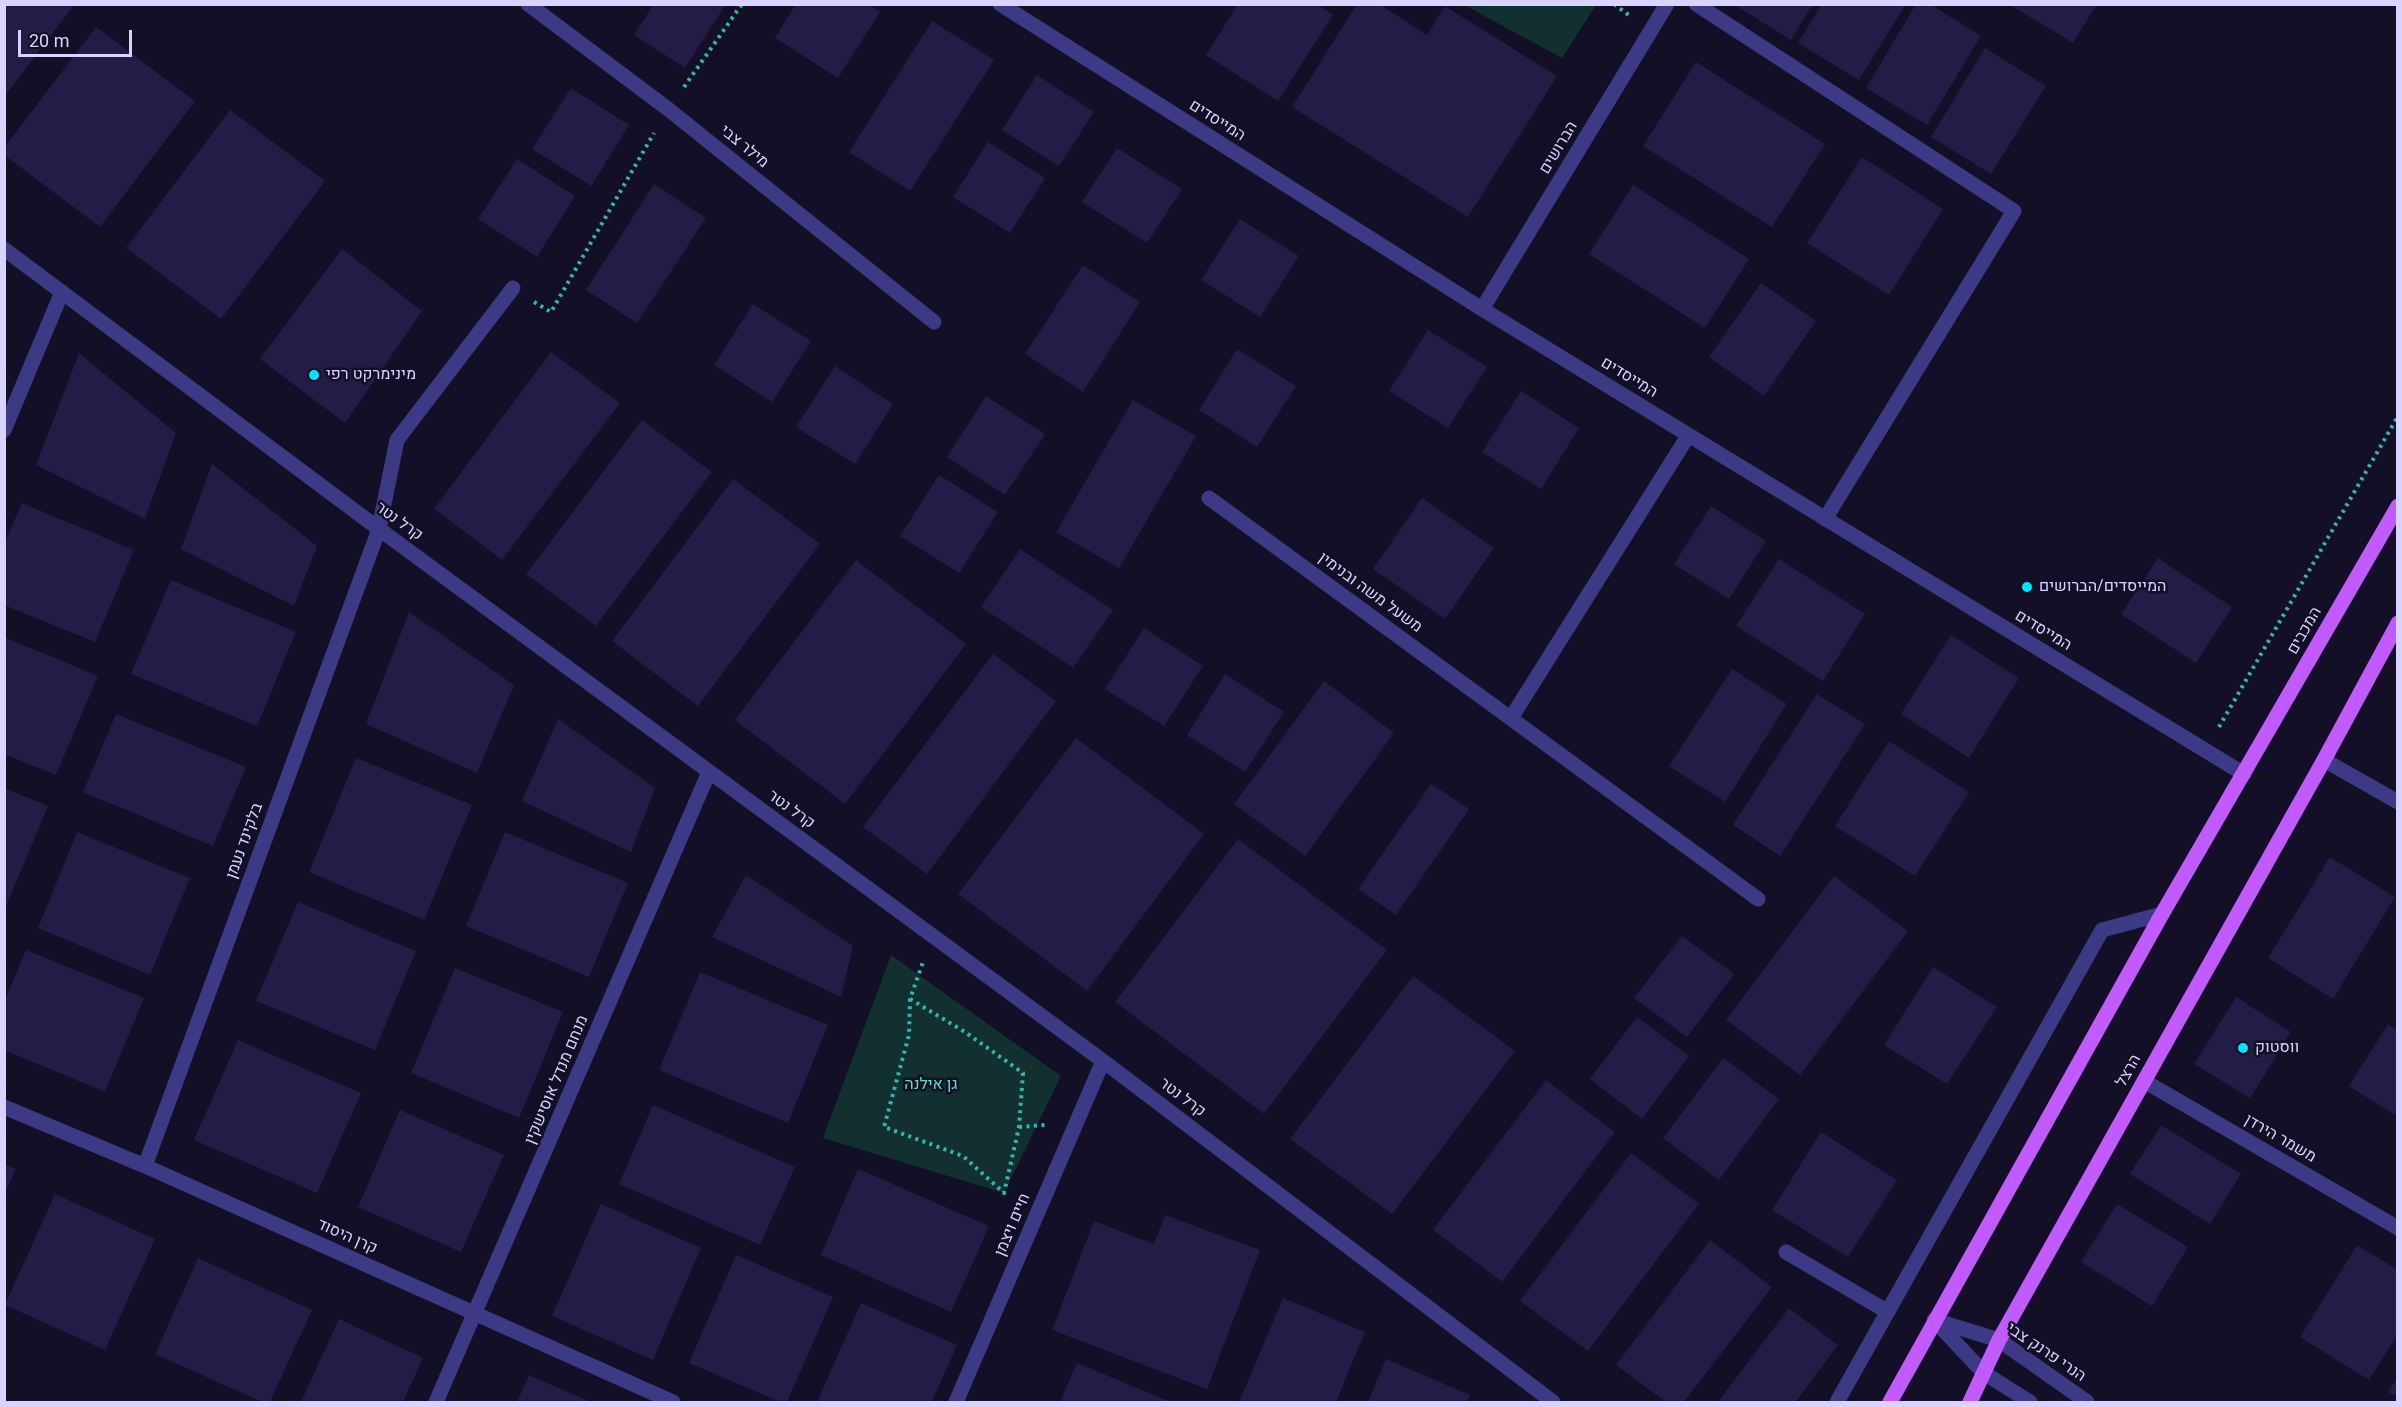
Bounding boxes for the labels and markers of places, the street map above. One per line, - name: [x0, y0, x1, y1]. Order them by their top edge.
- place label: מינימרקט רפי: [326, 365, 416, 385]
- marker: מינימרקט רפי: [307, 368, 321, 382]
- place label: המייסדים/הברושים: [2039, 577, 2166, 597]
- marker: המייסדים/הברושים: [2020, 580, 2034, 594]
- place label: ווסטוק: [2255, 1038, 2299, 1058]
- marker: ווסטוק: [2236, 1041, 2250, 1055]

